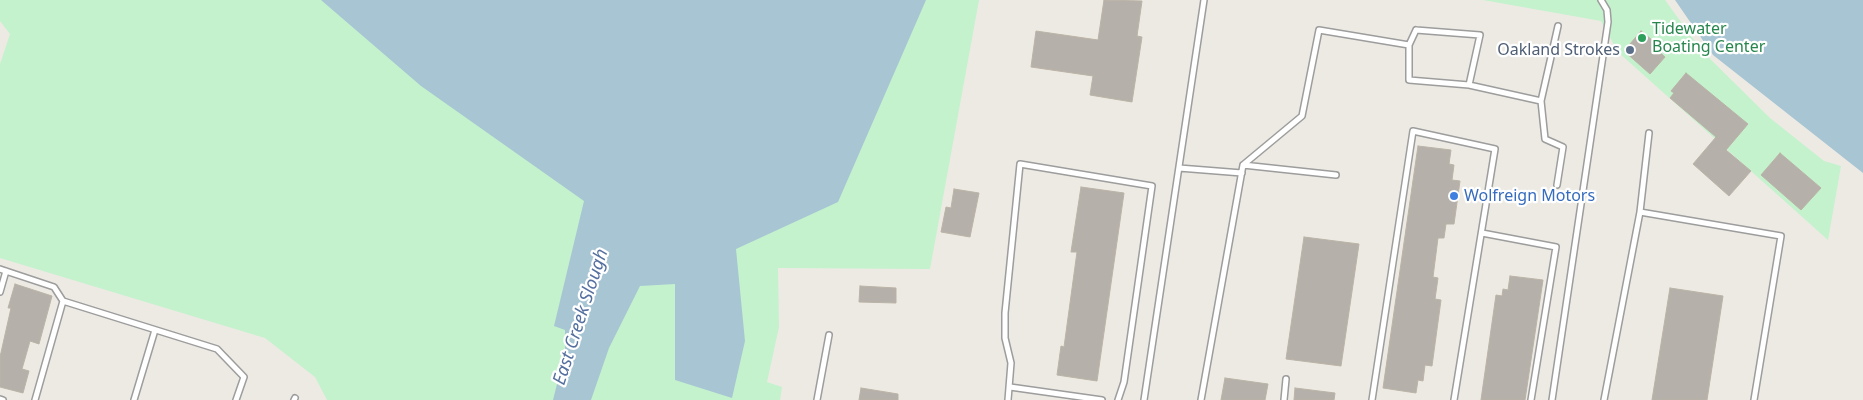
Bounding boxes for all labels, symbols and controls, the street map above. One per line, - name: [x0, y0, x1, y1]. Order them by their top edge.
- place label: Tidewater Boating Center: [1652, 19, 1765, 57]
- marker: Tidewater Boating Center: [1636, 32, 1648, 44]
- place label: Oakland Strokes: [1497, 40, 1620, 60]
- marker: Oakland Strokes: [1624, 44, 1636, 56]
- place label: Wolfreign Motors: [1464, 186, 1595, 206]
- marker: Wolfreign Motors: [1448, 190, 1460, 202]
- water label: East Creek Slough: [549, 246, 613, 388]

